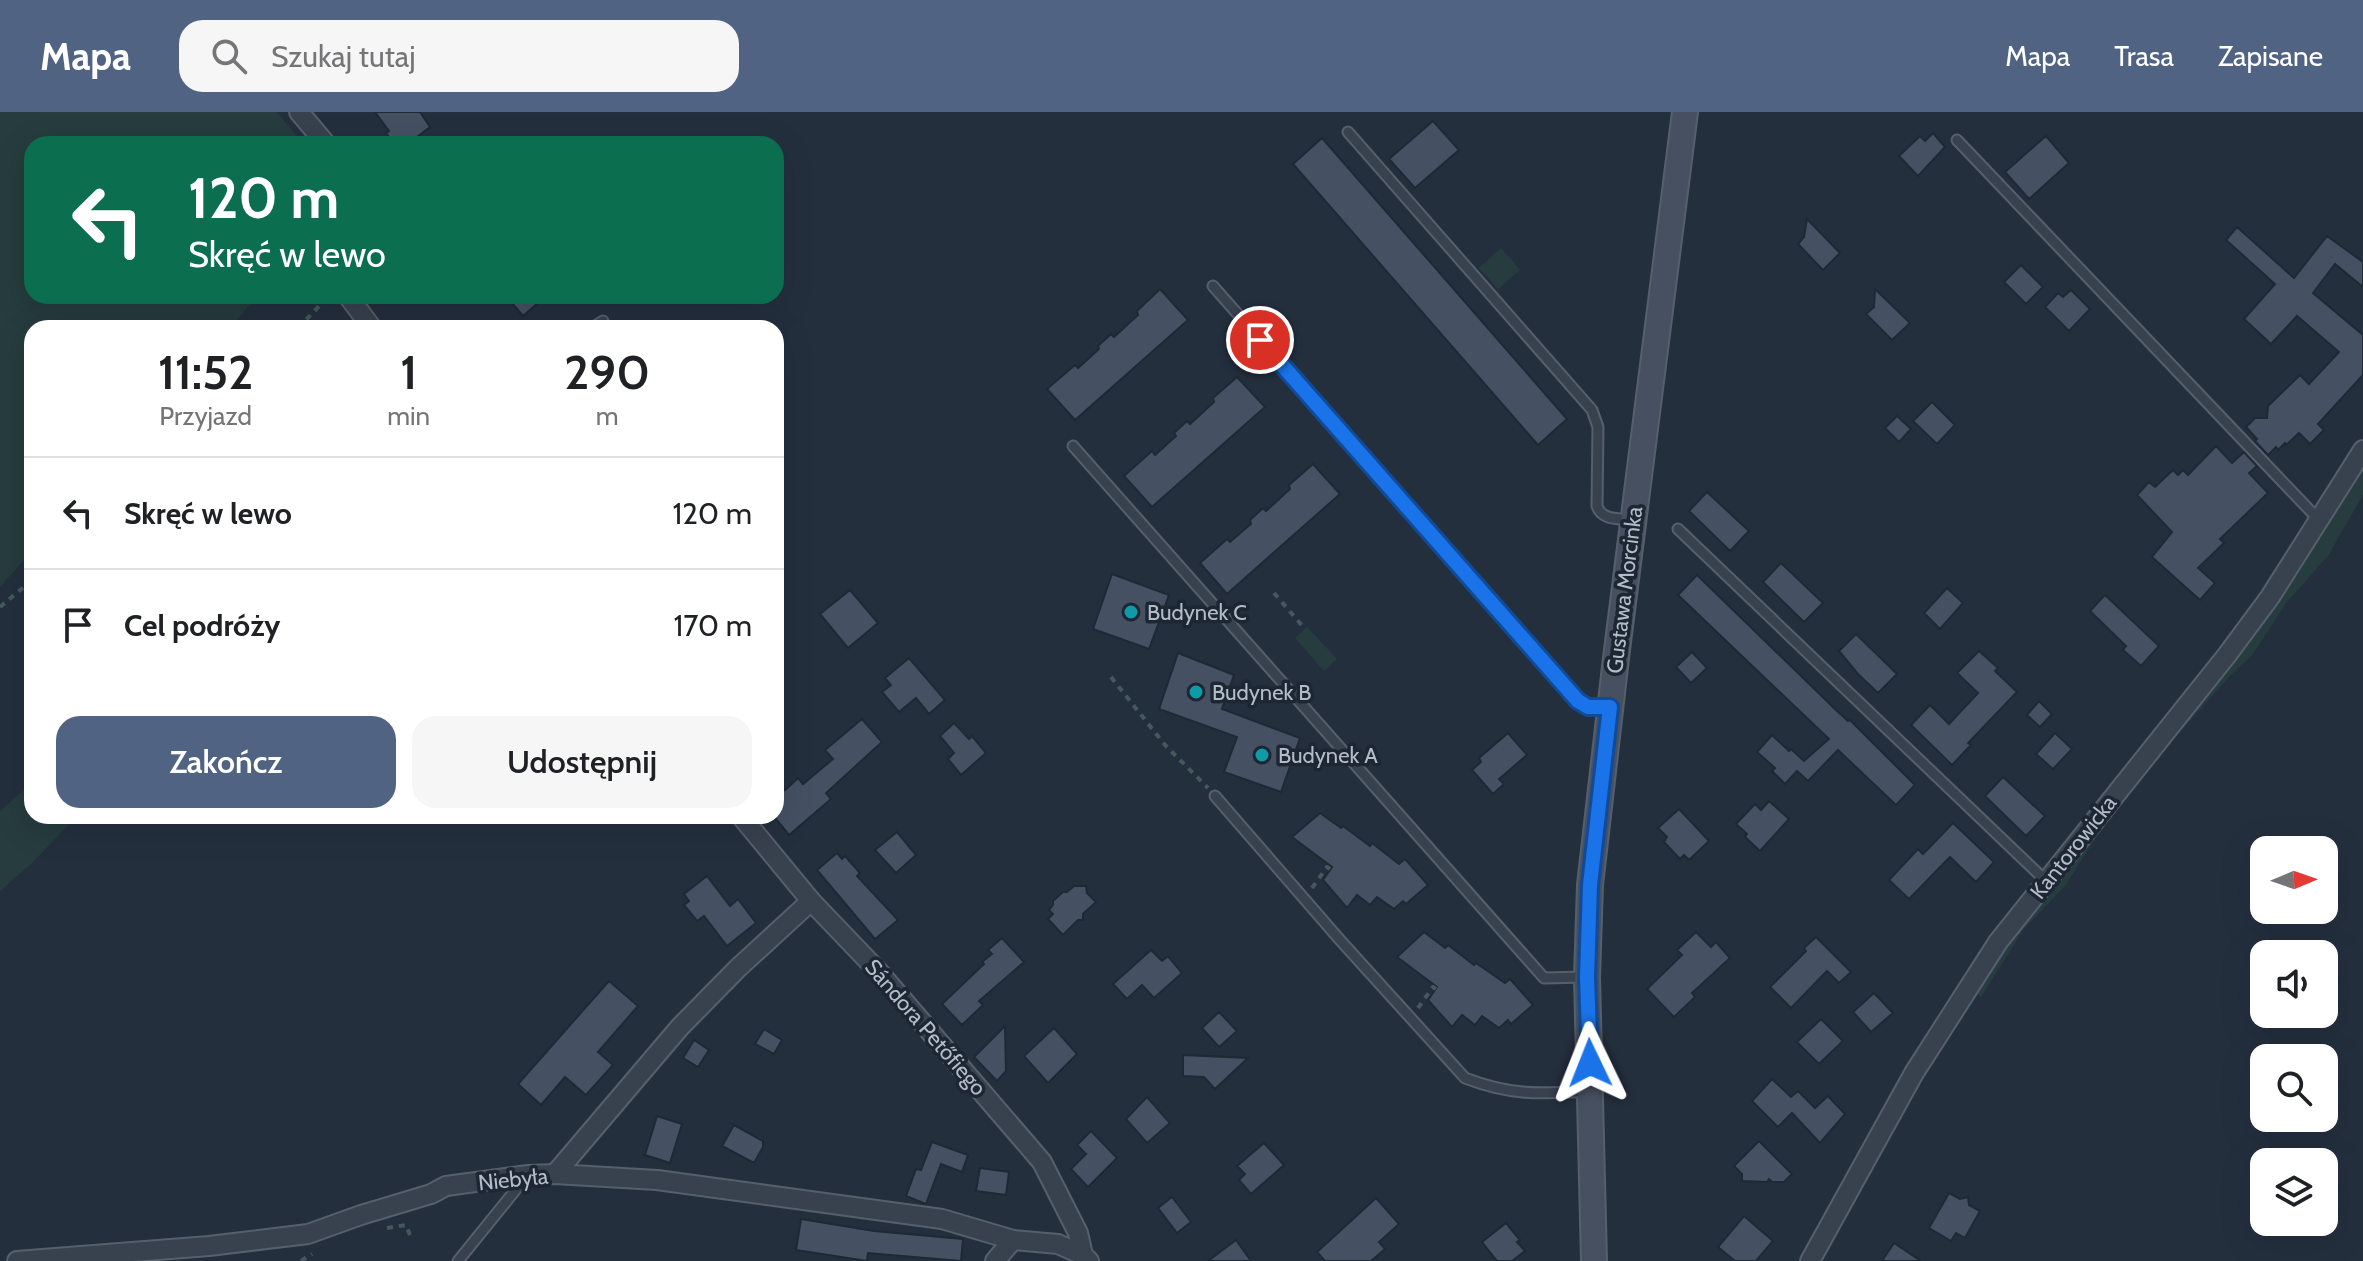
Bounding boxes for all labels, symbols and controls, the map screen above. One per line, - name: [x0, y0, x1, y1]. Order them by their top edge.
- search box: [179, 20, 739, 92]
- text: Mapa: [40, 33, 131, 80]
- icon: search: [207, 34, 251, 78]
- text: Szukaj tutaj: [271, 38, 416, 75]
- text: Mapa: [2005, 39, 2070, 73]
- text: Trasa: [2114, 39, 2174, 73]
- text: Zapisane: [2218, 39, 2323, 73]
- text: 120 m: [188, 164, 339, 232]
- icon: left: [56, 168, 160, 272]
- text: Skręć w lewo: [188, 232, 386, 276]
- pin: [1226, 306, 1294, 374]
- icon: arrive: [1238, 318, 1282, 362]
- text: 11:52: [158, 343, 253, 401]
- text: 1: [400, 343, 417, 401]
- text: 290: [564, 343, 650, 401]
- text: Przyjazd: [159, 400, 252, 432]
- text: min: [387, 400, 430, 432]
- text: m: [596, 400, 618, 432]
- icon: left: [56, 491, 100, 535]
- text: Skręć w lewo: [124, 495, 292, 532]
- text: 120 m: [672, 495, 752, 532]
- street label: Gustawa Morcinka: [1601, 505, 1648, 675]
- place label: Budynek C: [1147, 599, 1247, 626]
- icon: arrive: [56, 603, 100, 647]
- marker: Budynek C: [1122, 603, 1140, 621]
- text: Cel podróży: [124, 607, 280, 644]
- text: 170 m: [673, 607, 752, 644]
- place label: Budynek B: [1212, 679, 1311, 706]
- marker: Budynek B: [1187, 683, 1205, 701]
- button: Zakończ: [56, 716, 396, 808]
- button: Udostępnij: [412, 716, 752, 808]
- place label: Budynek A: [1278, 742, 1378, 769]
- marker: Budynek A: [1253, 746, 1271, 764]
- street label: Kantorowicka: [2025, 790, 2123, 905]
- north arrow: [2250, 836, 2338, 924]
- map controls: [2250, 836, 2338, 1236]
- button: sound: [2250, 940, 2338, 1028]
- street label: Sándora Petőfiego: [859, 954, 992, 1101]
- position arrow: [1548, 1021, 1632, 1105]
- button: search: [2250, 1044, 2338, 1132]
- button: layers: [2250, 1148, 2338, 1236]
- street label: Niebyła: [477, 1162, 550, 1197]

